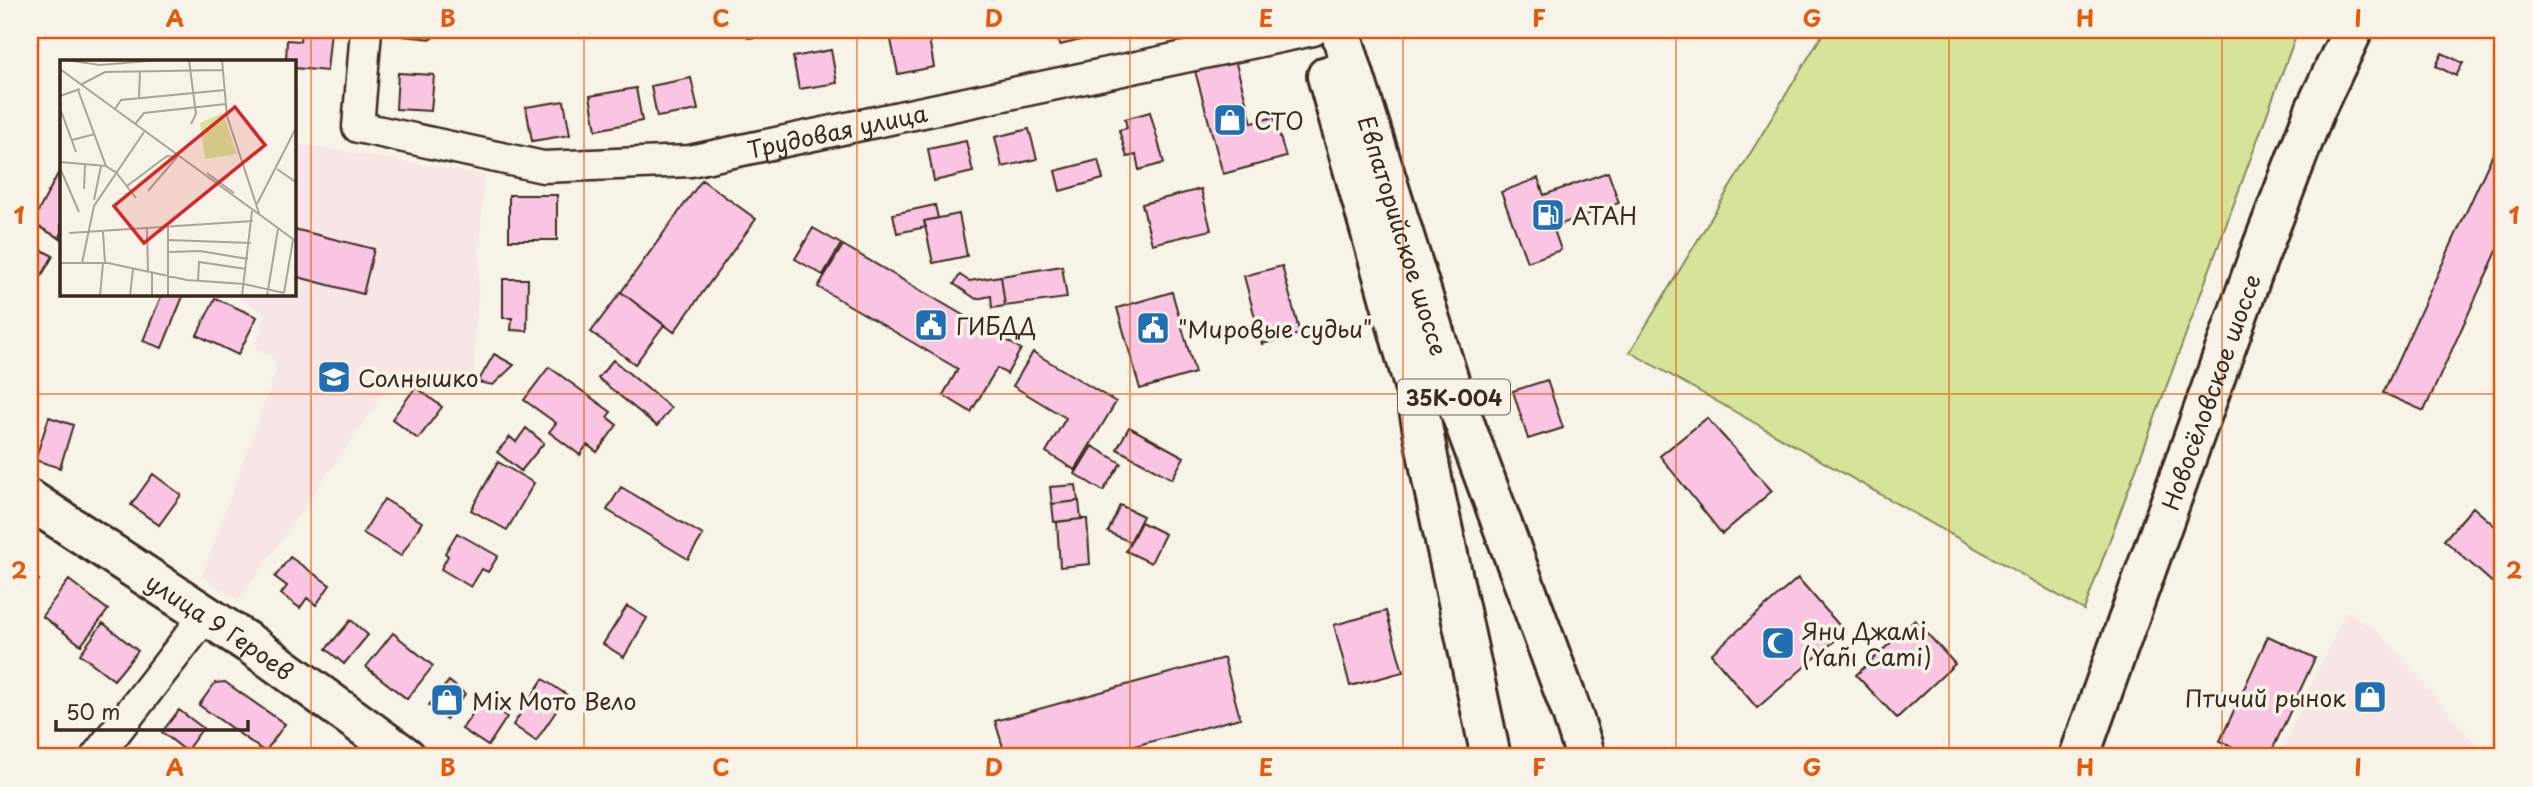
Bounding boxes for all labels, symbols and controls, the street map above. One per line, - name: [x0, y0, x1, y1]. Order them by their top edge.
- text: A: [166, 0, 184, 35]
- text: B: [440, 0, 456, 35]
- text: C: [712, 0, 730, 35]
- text: D: [985, 0, 1003, 35]
- text: E: [1259, 0, 1273, 35]
- text: F: [1532, 0, 1546, 35]
- text: G: [1803, 0, 1821, 35]
- text: H: [2076, 0, 2094, 35]
- text: I: [2354, 0, 2362, 35]
- inset map: [60, 60, 296, 296]
- street label: Трудовая улица: [744, 94, 931, 166]
- shop icon: СТО: [1211, 101, 1249, 139]
- place label: СТО: [1254, 103, 1304, 138]
- street label: Евпаторийское шоссе: [1350, 111, 1458, 360]
- fuel station icon: АТАН: [1529, 196, 1567, 234]
- text: 1: [14, 197, 25, 232]
- text: 1: [2509, 197, 2520, 232]
- place label: АТАН: [1572, 198, 1637, 233]
- street label: Новосёловское шоссе: [2152, 269, 2268, 515]
- public building icon: ГИБДД: [912, 306, 950, 344]
- place label: ГИБДД: [956, 308, 1036, 343]
- public building icon: "Мировые судьи": [1134, 309, 1172, 347]
- place label: "Мировые судьи": [1178, 311, 1372, 346]
- school or university icon: Солнышко: [315, 358, 353, 396]
- place label: Солнышко: [358, 360, 479, 395]
- road number: 35К-004: [1398, 380, 1510, 414]
- text: 2: [11, 552, 27, 587]
- text: 2: [2506, 552, 2522, 587]
- street label: улица 9 Героев: [140, 563, 301, 688]
- place label: Яни Джамі (Yañı Cami): [1802, 613, 1932, 674]
- mosque icon: Яни Джамі (Yañı Cami): [1759, 624, 1797, 662]
- shop icon: Птичий рынок: [2351, 678, 2389, 716]
- place label: Птичий рынок: [2185, 680, 2346, 715]
- shop icon: Mix Мото Вело: [428, 681, 466, 719]
- place label: Mix Мото Вело: [472, 683, 636, 718]
- scale bar: [56, 689, 248, 733]
- text: 50 m: [66, 695, 120, 727]
- text: A: [166, 749, 184, 784]
- text: B: [440, 749, 456, 784]
- text: C: [712, 749, 730, 784]
- text: D: [985, 749, 1003, 784]
- text: E: [1259, 749, 1273, 784]
- text: F: [1532, 749, 1546, 784]
- text: G: [1803, 749, 1821, 784]
- text: H: [2076, 749, 2094, 784]
- text: I: [2354, 749, 2362, 784]

